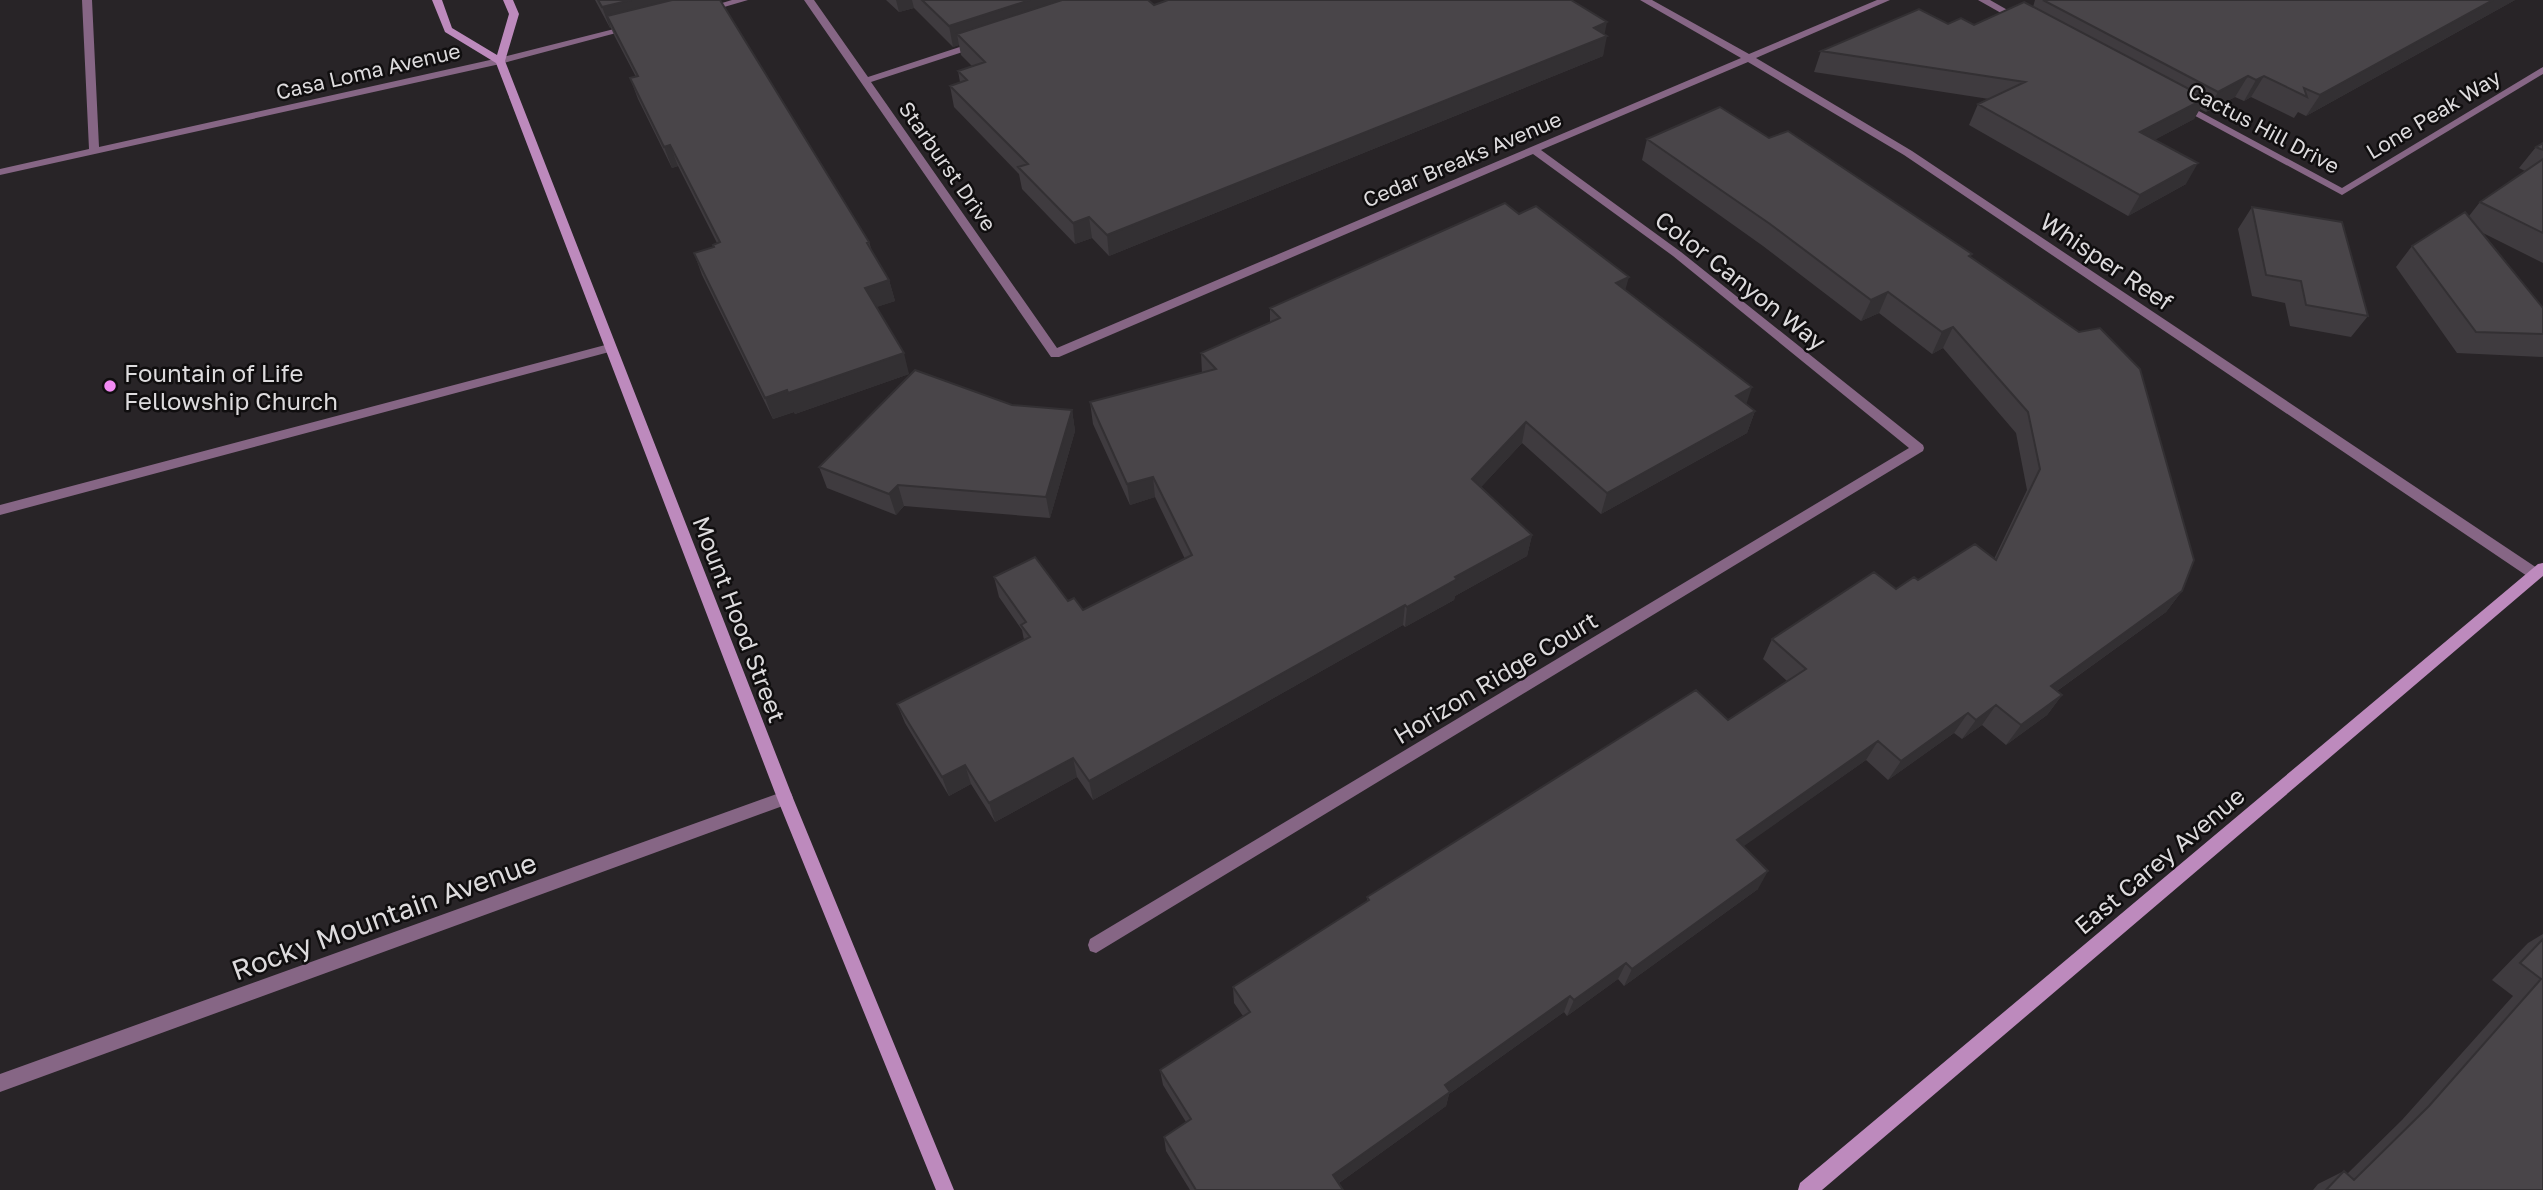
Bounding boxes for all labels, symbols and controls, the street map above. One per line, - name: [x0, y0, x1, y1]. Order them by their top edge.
- street label: Casa Loma Avenue: [273, 37, 463, 105]
- street label: Lone Peak Way: [2361, 64, 2505, 164]
- street label: Cactus Hill Drive: [2184, 77, 2344, 179]
- street label: Starburst Drive: [894, 96, 1002, 236]
- street label: Cedar Breaks Avenue: [1359, 105, 1565, 213]
- street label: Color Canyon Way: [1650, 204, 1832, 356]
- street label: Whisper Reef: [2035, 206, 2179, 316]
- place label: Fountain of Life Fellowship Church: [124, 358, 338, 415]
- marker: Fountain of Life Fellowship Church: [102, 378, 118, 394]
- street label: Mount Hood Street: [687, 512, 793, 726]
- street label: Horizon Ridge Court: [1388, 605, 1602, 749]
- street label: East Carey Avenue: [2068, 780, 2250, 940]
- street label: Rocky Mountain Avenue: [227, 845, 541, 987]

